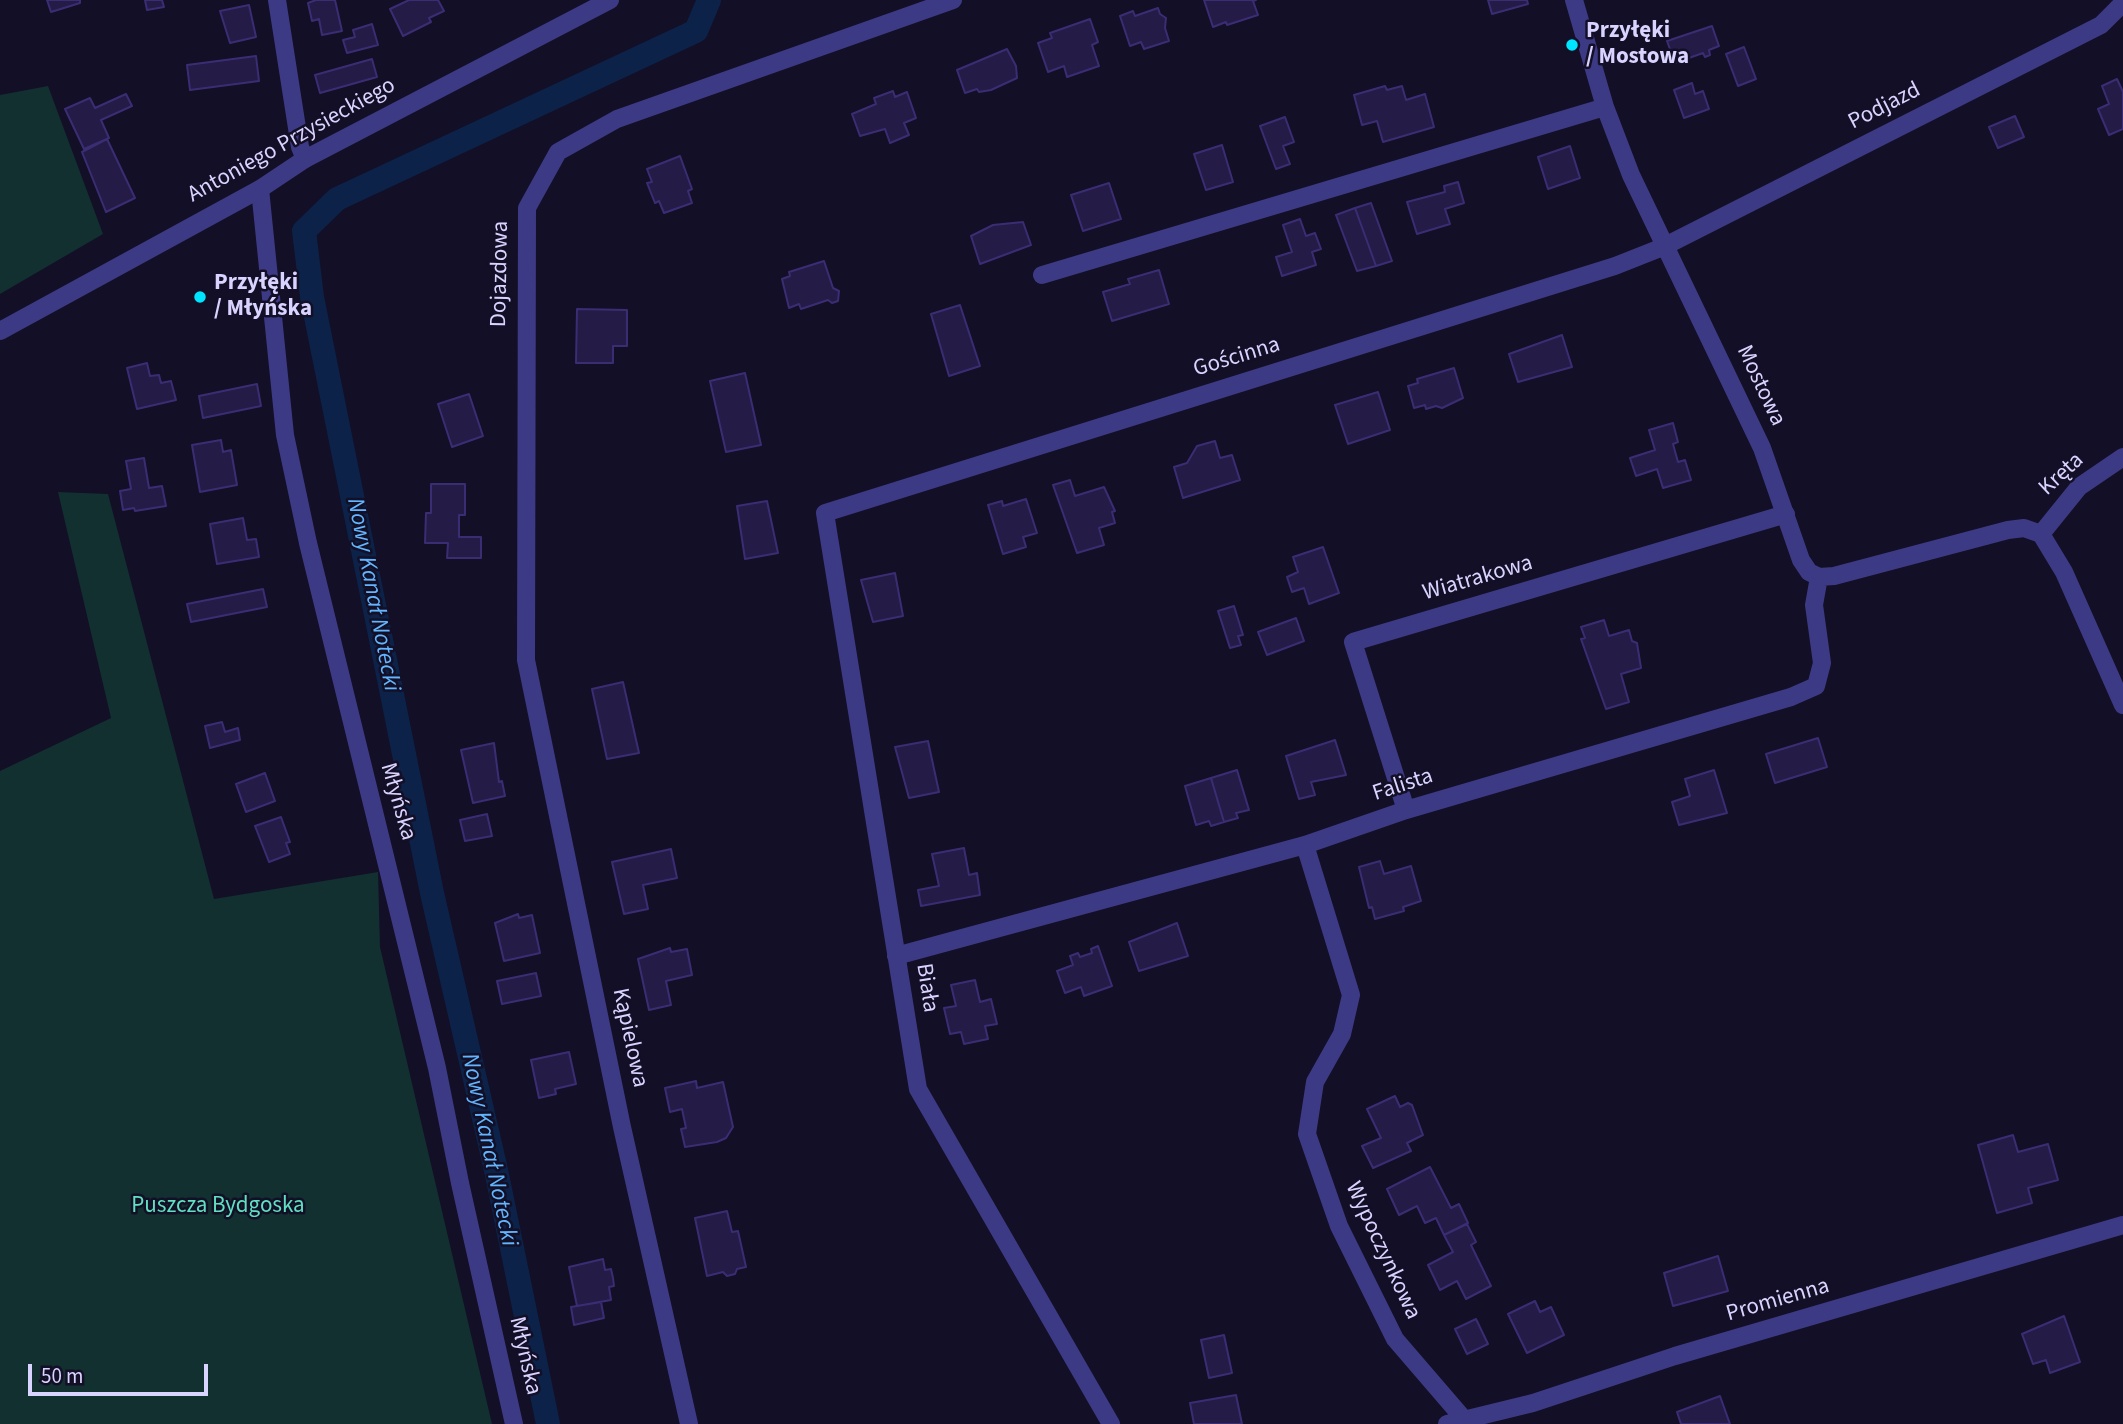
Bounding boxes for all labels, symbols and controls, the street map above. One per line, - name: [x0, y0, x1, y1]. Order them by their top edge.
- place label: Przyłęki / Mostowa: [1586, 18, 1689, 72]
- marker: Przyłęki / Mostowa: [1564, 37, 1580, 53]
- street label: Antoniego Przysieckiego: [183, 72, 401, 210]
- street label: Podjazd: [1844, 77, 1926, 137]
- street label: Dojazdowa: [486, 221, 516, 327]
- place label: Przyłęki / Młyńska: [214, 270, 312, 324]
- marker: Przyłęki / Młyńska: [192, 289, 208, 305]
- street label: Gościnna: [1190, 332, 1284, 384]
- street label: Mostowa: [1729, 341, 1791, 431]
- street label: Kręta: [2034, 447, 2090, 503]
- water label: Nowy Kanał Notecki: [339, 496, 405, 694]
- street label: Wiatrakowa: [1420, 550, 1536, 608]
- street label: Młyńska: [373, 760, 421, 844]
- street label: Falista: [1369, 763, 1437, 809]
- street label: Biała: [909, 962, 943, 1014]
- street label: Kąpielowa: [605, 986, 653, 1090]
- water label: Nowy Kanał Notecki: [453, 1051, 523, 1249]
- street label: Wypoczynkowa: [1338, 1178, 1426, 1324]
- park label: Puszcza Bydgoska: [131, 1193, 305, 1221]
- street label: Promienna: [1723, 1273, 1833, 1329]
- street label: Młyńska: [502, 1314, 546, 1398]
- scale bar: [32, 1350, 212, 1394]
- text: 50 m: [41, 1361, 83, 1391]

